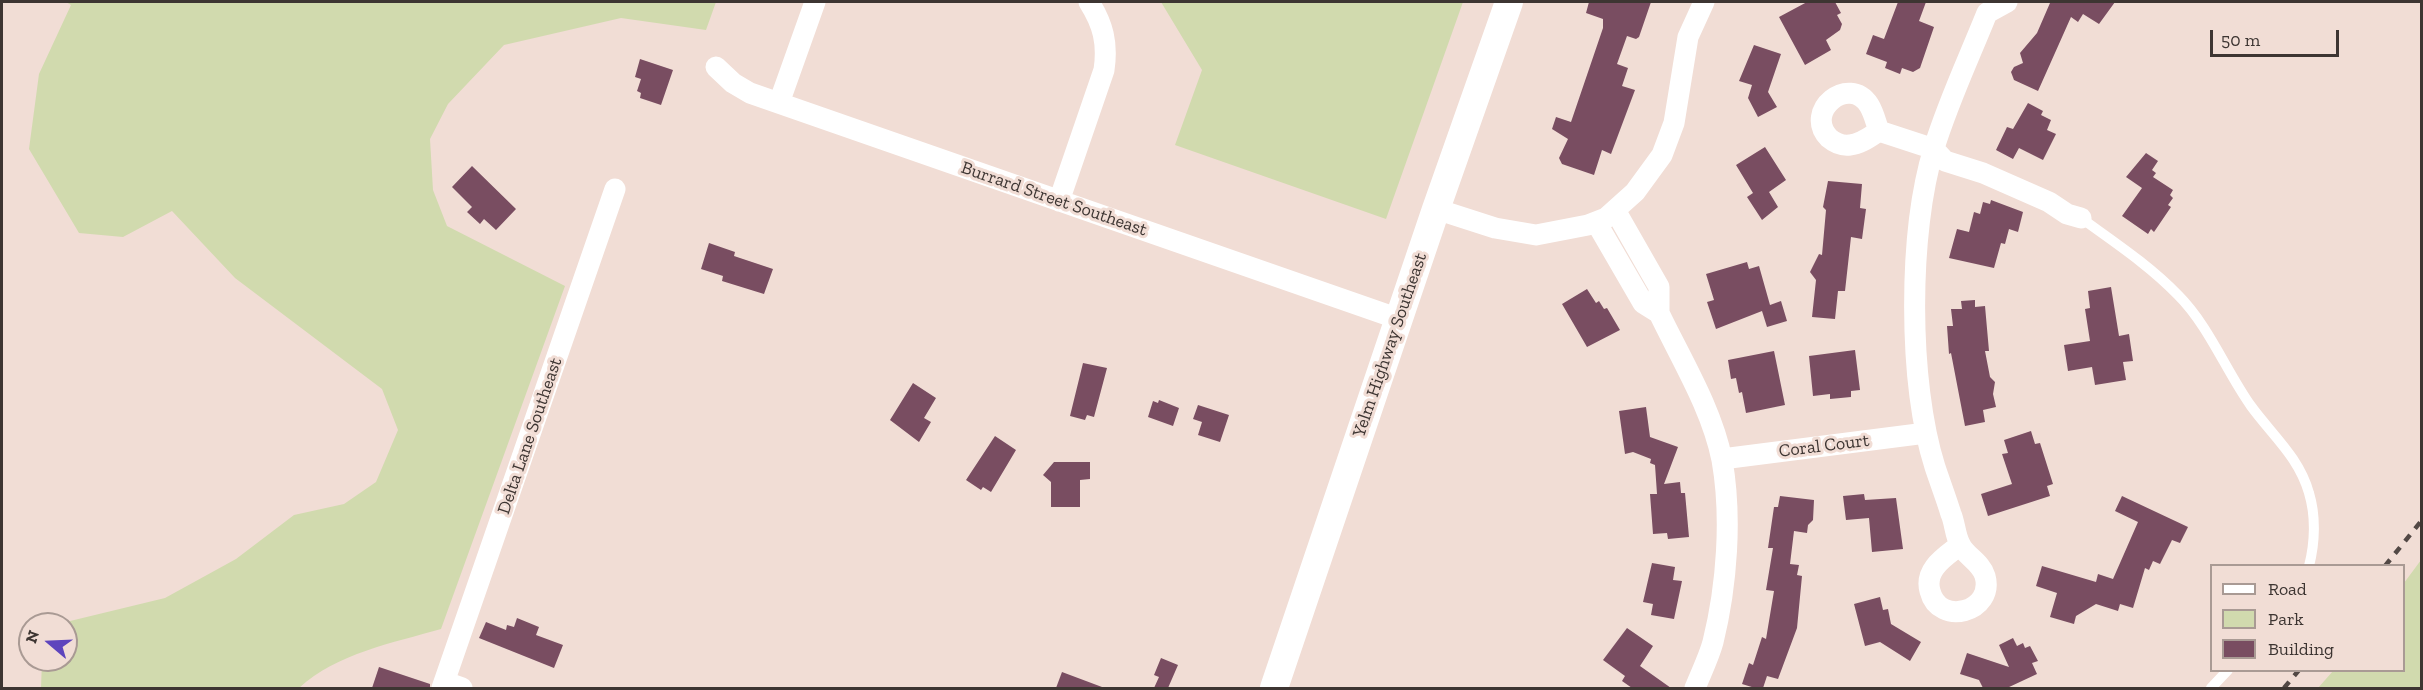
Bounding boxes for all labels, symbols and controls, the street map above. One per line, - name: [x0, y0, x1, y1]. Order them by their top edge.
- scale bar: [2213, 18, 2342, 56]
- text: 50 m: [2221, 29, 2260, 51]
- street label: Burrard Street Southeast: [958, 157, 1150, 241]
- street label: Yelm Highway Southeast: [1348, 250, 1432, 440]
- street label: Delta Lane Southeast: [493, 355, 567, 517]
- street label: Coral Court: [1777, 430, 1871, 462]
- legend: [2210, 564, 2405, 672]
- text: Road: [2268, 578, 2307, 600]
- text: Park: [2268, 608, 2304, 630]
- north arrow: [18, 612, 78, 672]
- text: N: [21, 628, 43, 645]
- text: Building: [2268, 638, 2334, 660]

